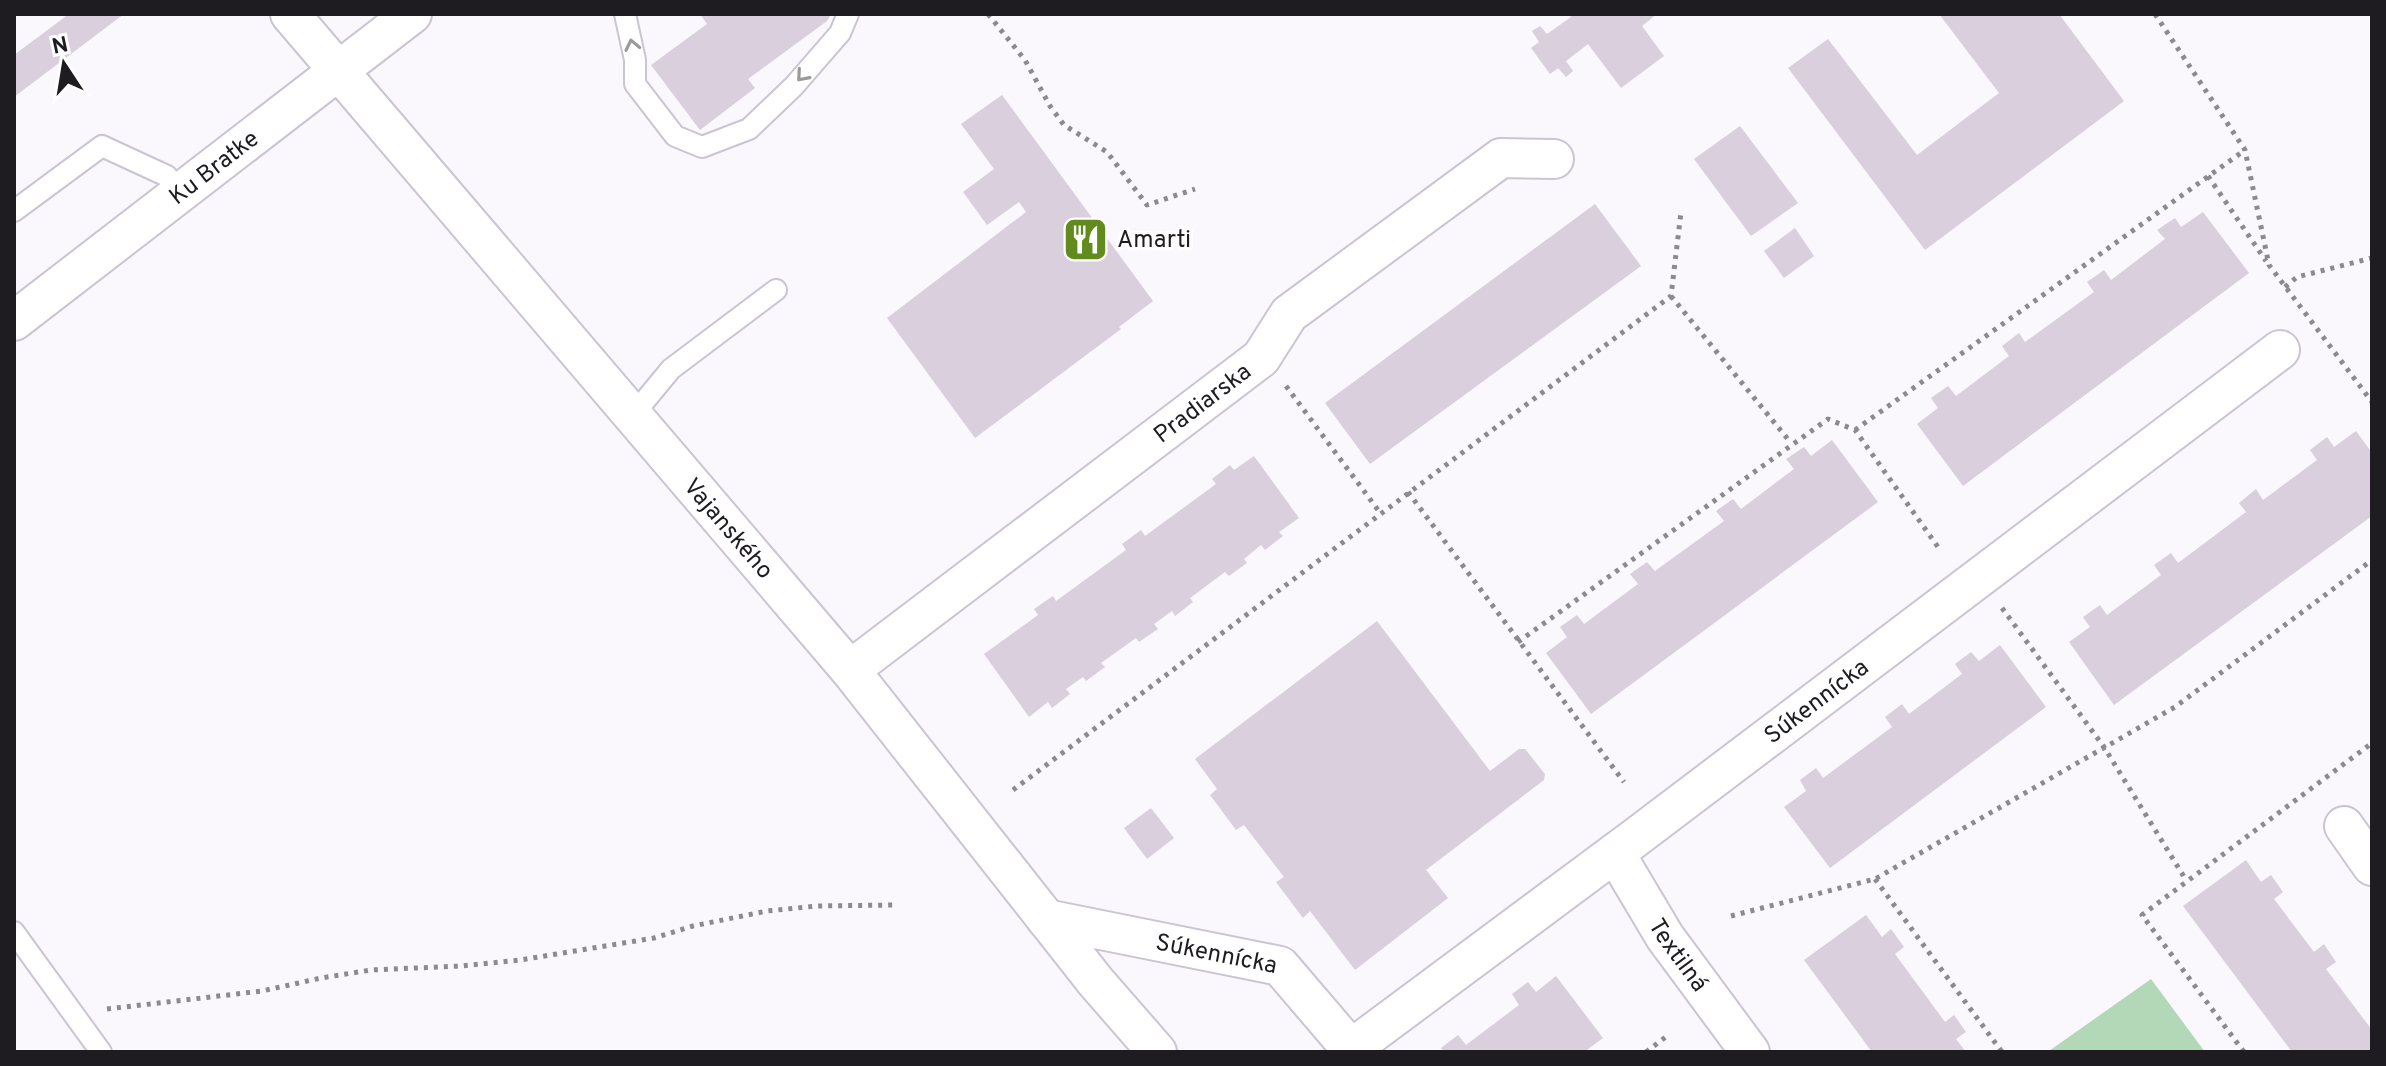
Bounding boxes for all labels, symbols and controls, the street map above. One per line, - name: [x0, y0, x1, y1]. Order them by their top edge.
- north arrow: [24, 24, 104, 104]
- text: N: [50, 32, 71, 62]
- one-way arrow: [624, 39, 641, 52]
- one-way arrow: [798, 67, 812, 82]
- street label: Ku Bratke: [164, 125, 266, 213]
- restaurant icon: Amarti: [1062, 215, 1110, 263]
- place label: Amarti: [1117, 226, 1191, 256]
- street label: Pradiarska: [1149, 358, 1258, 451]
- street label: Vajanského: [676, 473, 779, 586]
- street label: Súkennícka: [1759, 653, 1876, 752]
- street label: Textilná: [1640, 914, 1713, 999]
- street label: Súkennícka: [1153, 928, 1280, 982]

